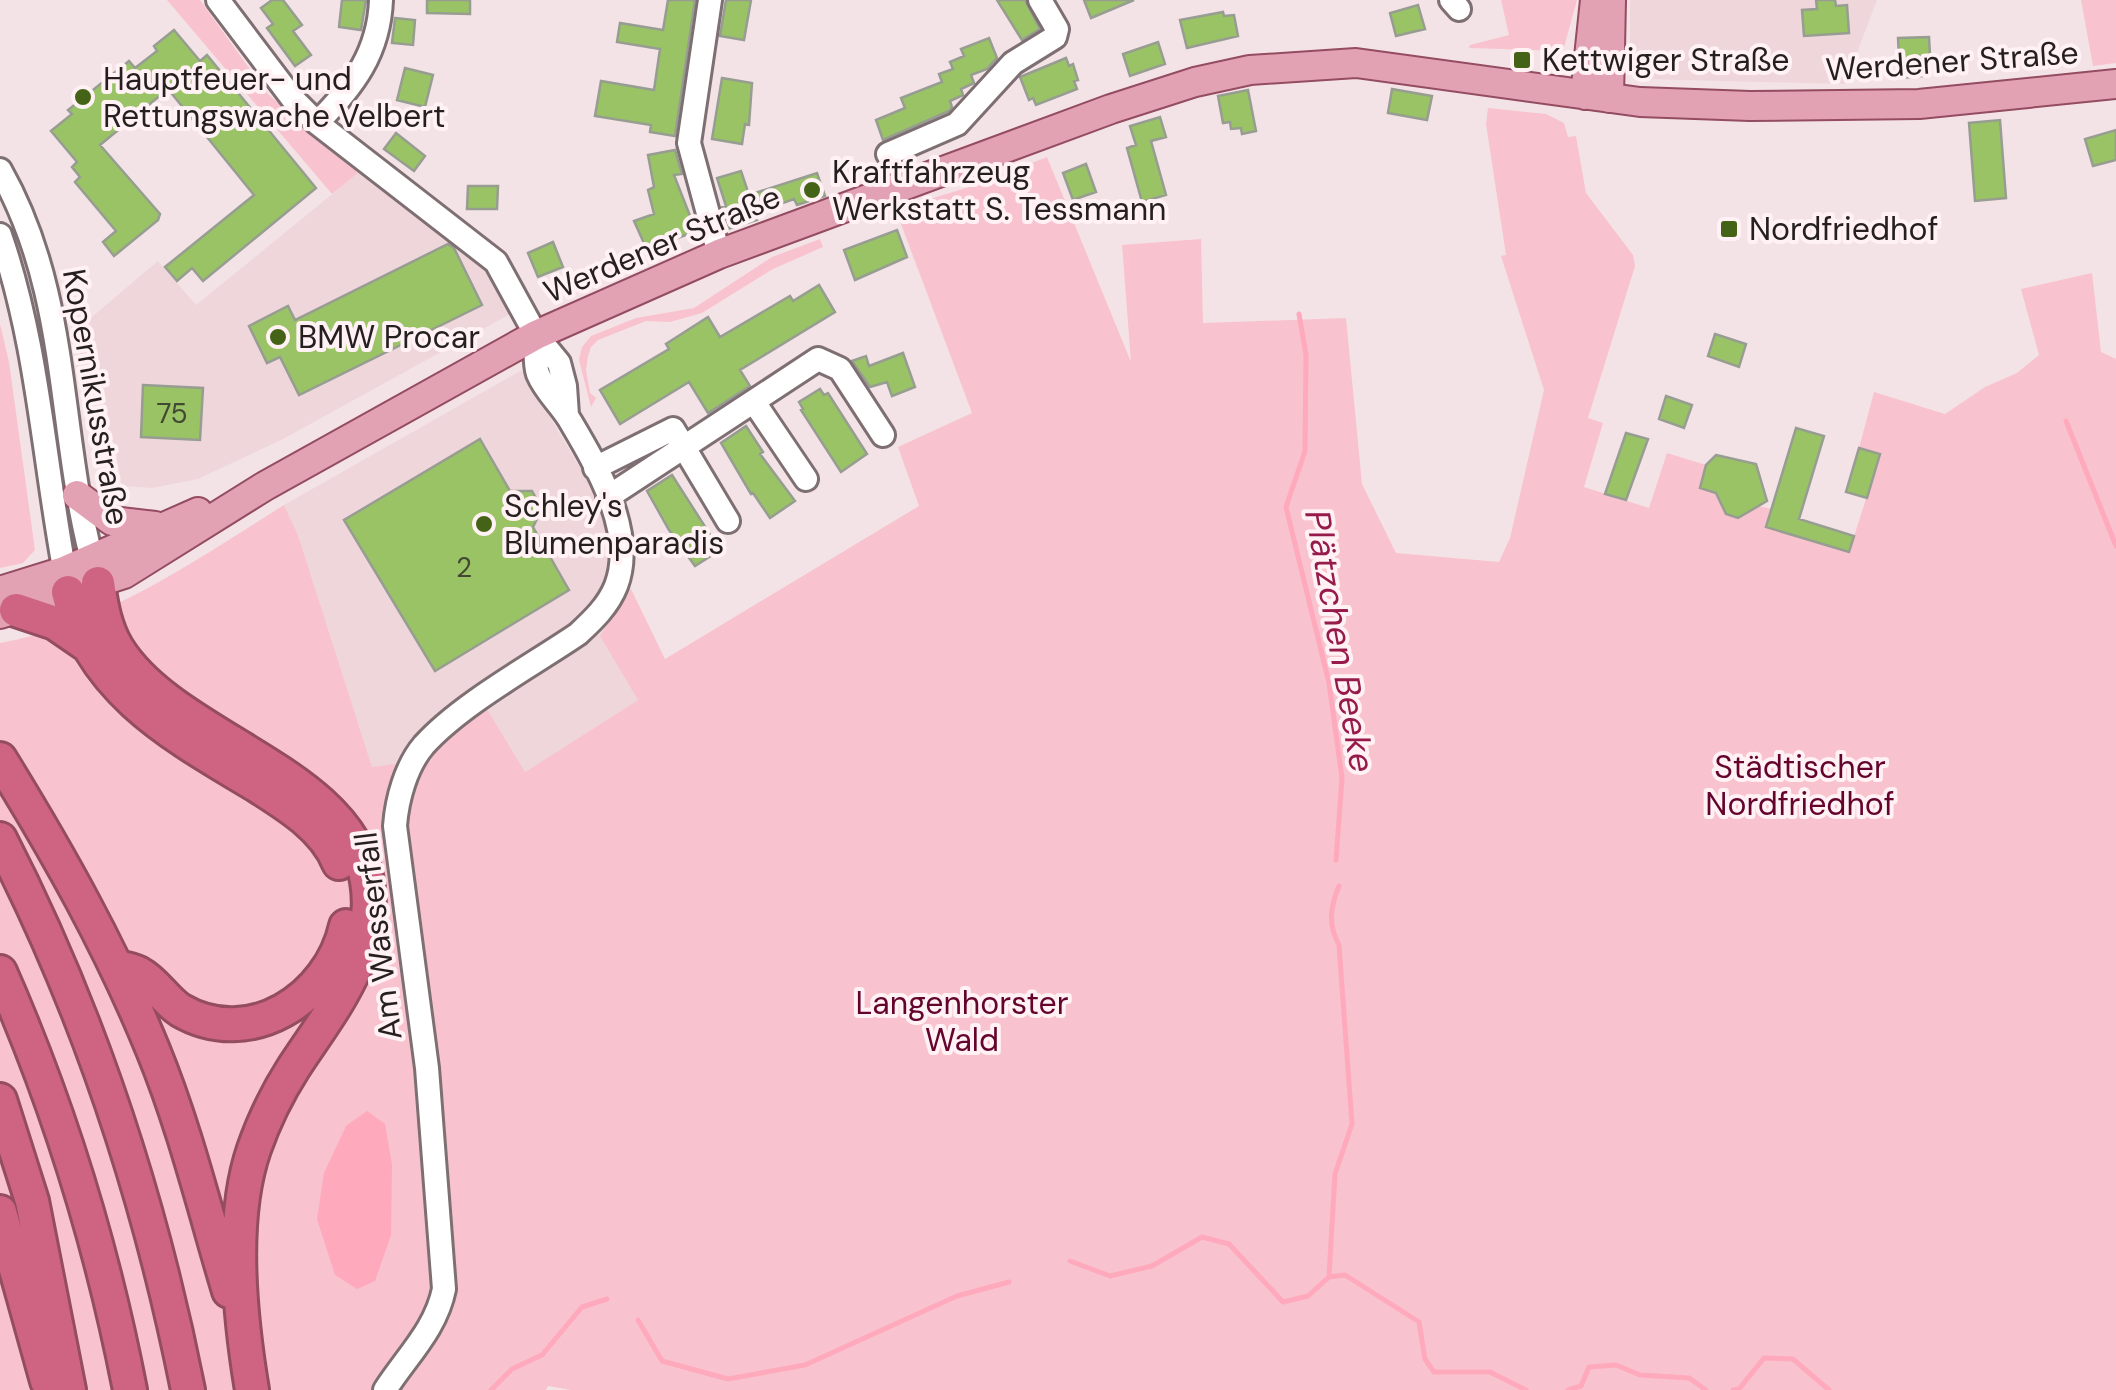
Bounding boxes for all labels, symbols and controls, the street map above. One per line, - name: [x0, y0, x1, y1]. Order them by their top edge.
- street label: Werdener Straße: [1824, 31, 2080, 91]
- place label: Kettwiger Straße: [1542, 39, 1789, 81]
- marker: Kettwiger Straße: [1511, 49, 1533, 71]
- place label: Hauptfeuer- und Rettungswache Velbert: [103, 58, 446, 137]
- marker: Hauptfeuer- und Rettungswache Velbert: [72, 86, 94, 108]
- place label: Kraftfahrzeug Werkstatt S. Tessmann: [832, 151, 1166, 230]
- street label: Werdener Straße: [537, 175, 787, 313]
- marker: Kraftfahrzeug Werkstatt S. Tessmann: [801, 179, 823, 201]
- place label: Nordfriedhof: [1749, 208, 1938, 250]
- marker: Nordfriedhof: [1718, 218, 1740, 240]
- street label: Kopernikusstraße: [53, 266, 139, 528]
- place label: BMW Procar: [298, 316, 480, 358]
- marker: BMW Procar: [267, 326, 289, 348]
- house number: 75: [156, 395, 188, 432]
- place label: Schley's Blumenparadis: [504, 485, 724, 564]
- water label: Plätzchen Beeke: [1294, 506, 1386, 776]
- marker: Schley's Blumenparadis: [473, 513, 495, 535]
- house number: 2: [456, 549, 472, 586]
- park label: Städtischer Nordfriedhof: [1705, 746, 1895, 825]
- street label: Am Wasserfall: [344, 830, 412, 1042]
- park label: Langenhorster Wald: [855, 982, 1069, 1061]

